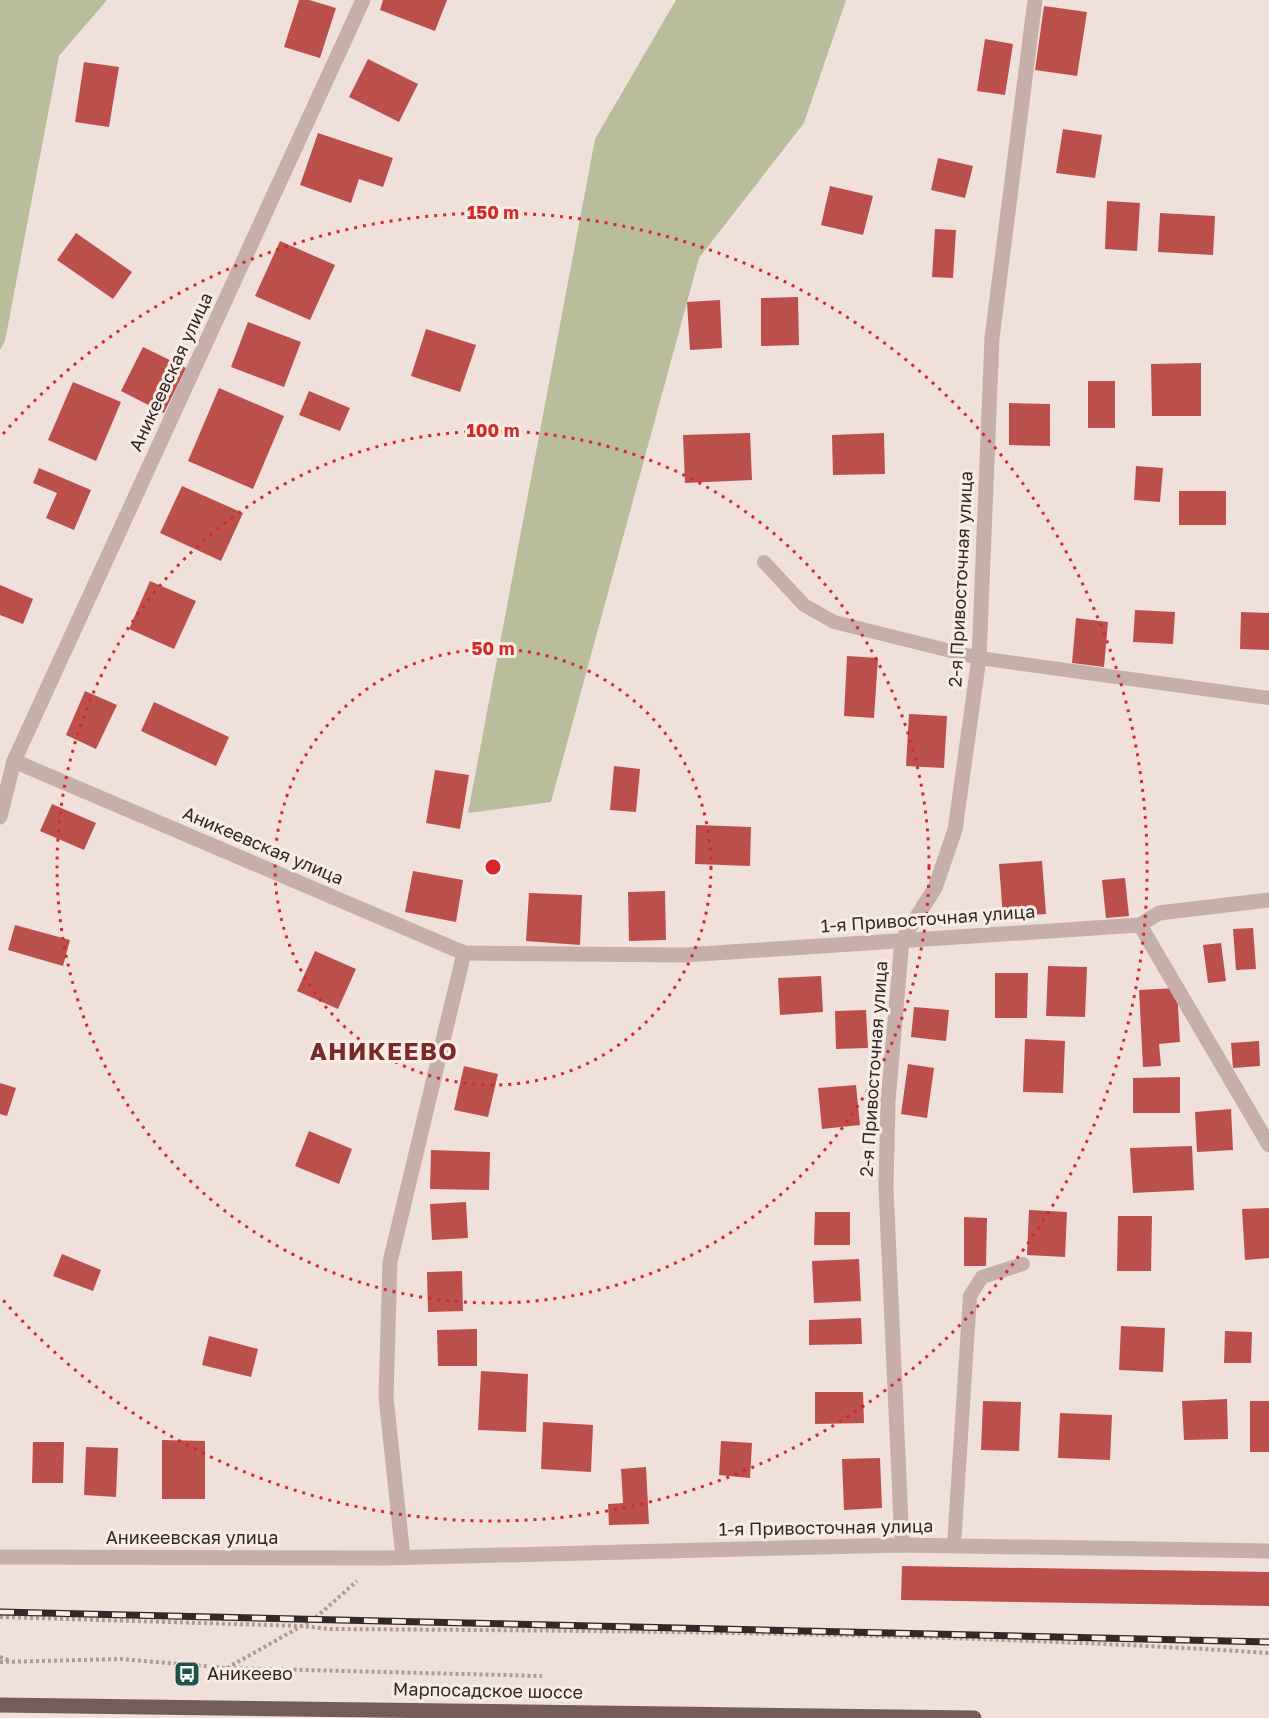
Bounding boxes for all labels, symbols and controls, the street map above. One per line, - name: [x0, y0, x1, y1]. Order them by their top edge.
- text: 150 m: [467, 201, 519, 223]
- street label: Аникеевская улица: [124, 289, 217, 454]
- text: 100 m: [467, 419, 519, 441]
- street label: 2-я Привосточная улица: [943, 470, 977, 688]
- text: 50 m: [472, 637, 514, 659]
- street label: Аникеевская улица: [180, 801, 347, 889]
- centre of rings: [483, 857, 503, 877]
- street label: 1-я Привосточная улица: [820, 900, 1036, 936]
- street label: 2-я Привосточная улица: [854, 960, 892, 1178]
- district label: АНИКЕЕВО: [310, 1036, 458, 1065]
- street label: 1-я Привосточная улица: [718, 1514, 934, 1540]
- street label: Аникеевская улица: [106, 1526, 278, 1548]
- bus stop icon: Аникеево: [172, 1659, 202, 1689]
- place label: Аникеево: [207, 1662, 293, 1684]
- street label: Марпосадское шоссе: [393, 1677, 583, 1703]

